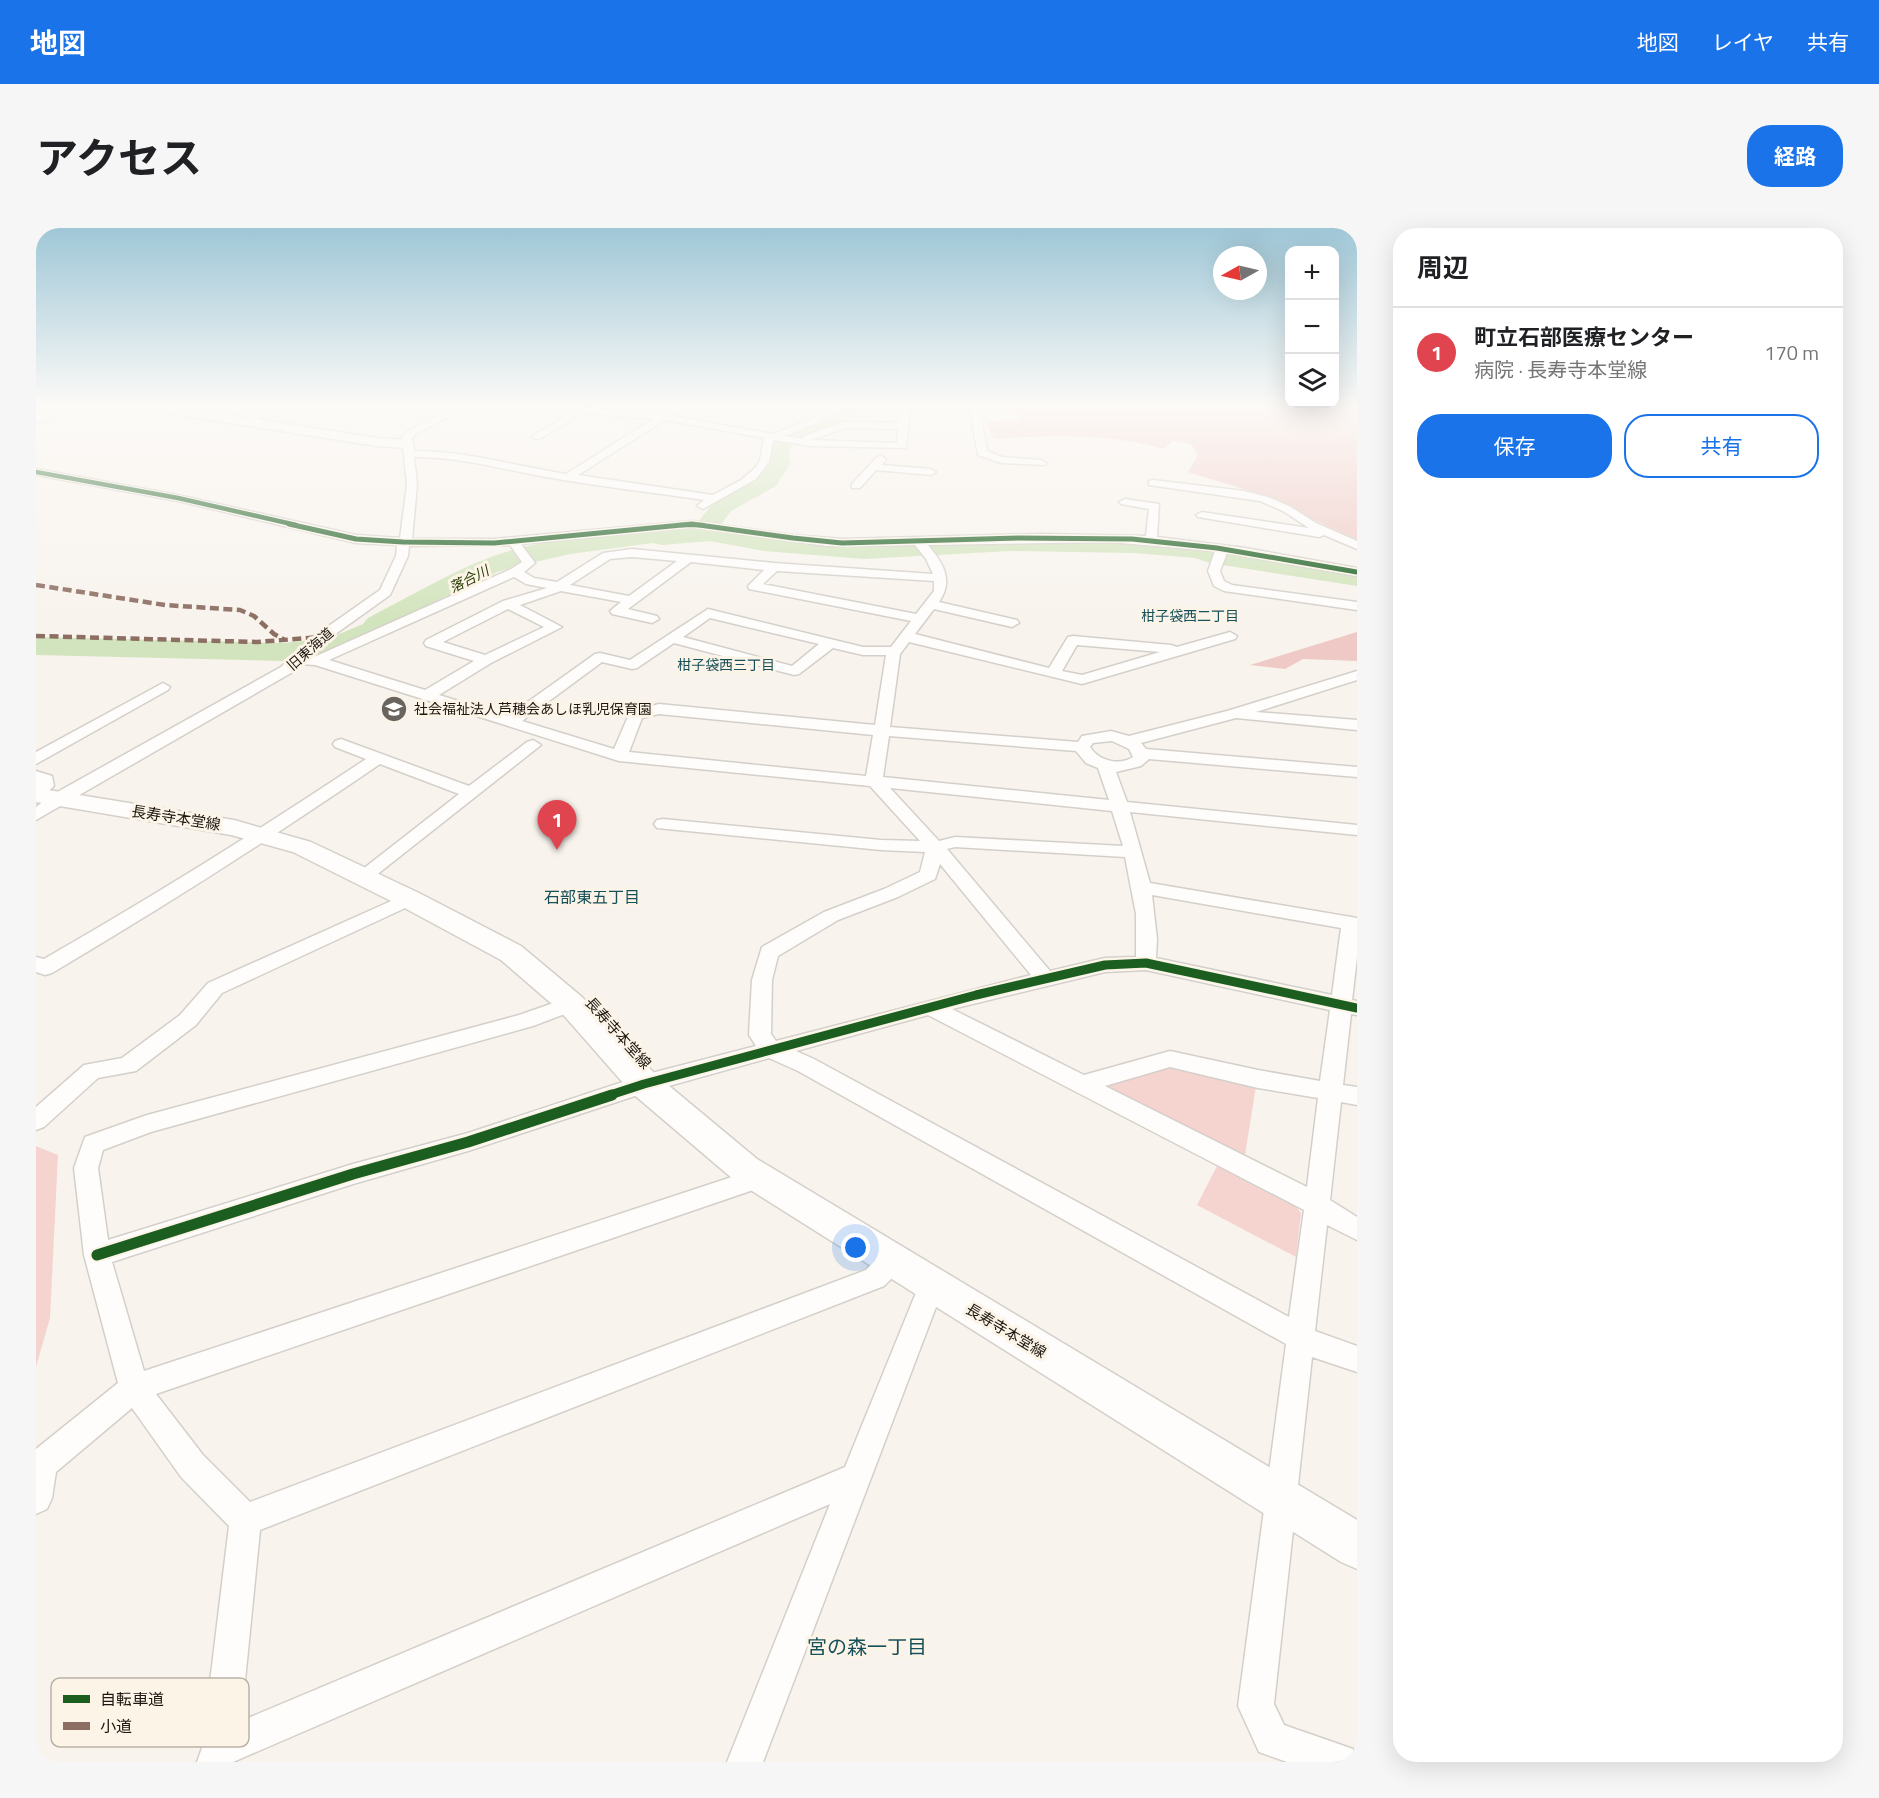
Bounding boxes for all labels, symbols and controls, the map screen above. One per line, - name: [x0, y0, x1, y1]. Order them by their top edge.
- text: 地図: [30, 21, 86, 64]
- text: 地図: [1637, 26, 1679, 58]
- text: レイヤ: [1712, 26, 1774, 58]
- text: 共有: [1807, 26, 1849, 58]
- text: アクセス: [36, 125, 202, 189]
- button: 経路: [1747, 125, 1843, 187]
- north arrow: [1213, 246, 1267, 300]
- map controls: [1285, 246, 1339, 408]
- button: +: [1285, 246, 1339, 300]
- text: 周辺: [1417, 248, 1469, 287]
- button: −: [1285, 300, 1339, 354]
- text: 町立石部医療センター: [1474, 320, 1694, 354]
- text: 1: [1431, 337, 1442, 368]
- text: 170 m: [1764, 337, 1819, 368]
- button: layers: [1285, 354, 1339, 408]
- text: 病院 · 長寿寺本堂線: [1474, 354, 1647, 385]
- button: 保存: [1417, 414, 1612, 478]
- button: 共有: [1624, 414, 1819, 478]
- water label: 落合川: [445, 559, 494, 597]
- district label: 柑子袋西二丁目: [1141, 605, 1239, 626]
- street label: 旧東海道: [282, 622, 338, 675]
- district label: 柑子袋西三丁目: [677, 654, 775, 675]
- school or university icon: 社会福祉法人芦穂会あしほ乳児保育園: [379, 694, 409, 724]
- place label: 社会福祉法人芦穂会あしほ乳児保育園: [414, 698, 652, 719]
- street label: 長寿寺本堂線: [130, 799, 222, 836]
- pin: 1: [538, 800, 576, 850]
- district label: 石部東五丁目: [544, 885, 640, 909]
- street label: 長寿寺本堂線: [580, 992, 657, 1074]
- your location: [841, 1233, 870, 1262]
- street label: 長寿寺本堂線: [962, 1298, 1051, 1364]
- district label: 宮の森一丁目: [807, 1631, 927, 1662]
- legend: [51, 1678, 249, 1747]
- text: 自転車道: [100, 1687, 164, 1711]
- text: 小道: [100, 1714, 132, 1738]

